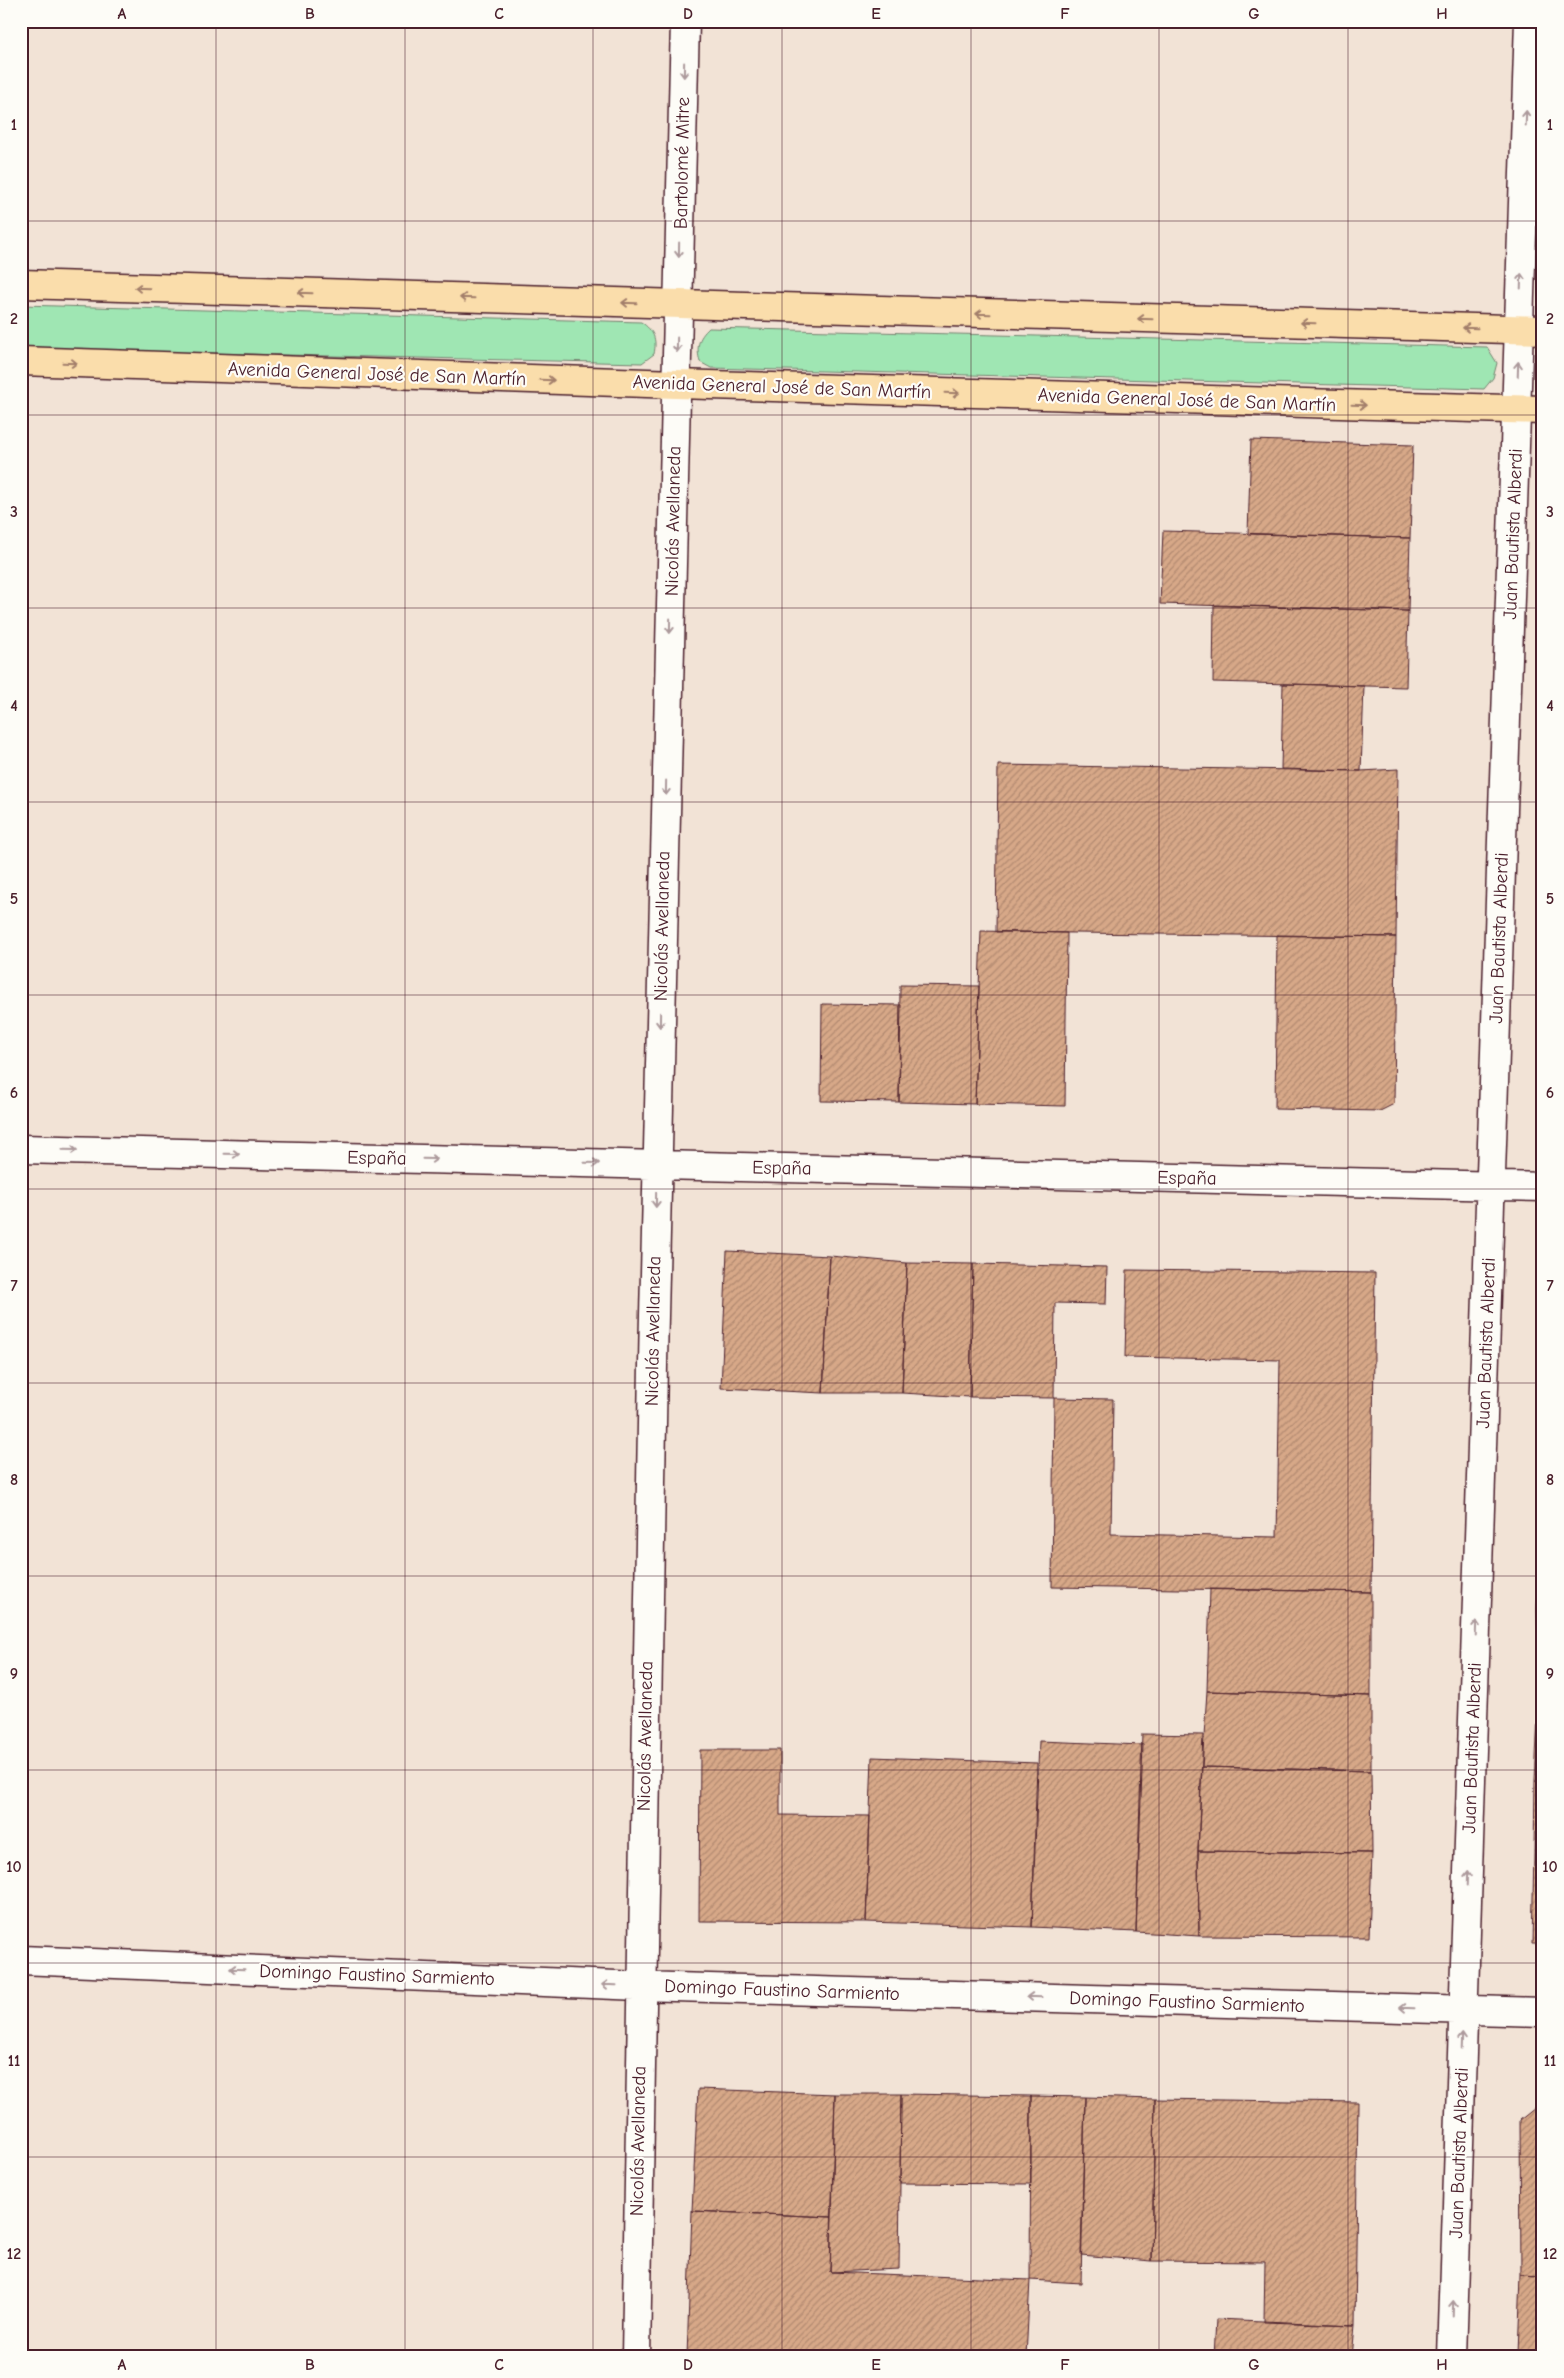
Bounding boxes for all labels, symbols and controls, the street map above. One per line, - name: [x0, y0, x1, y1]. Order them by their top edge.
- text: A: [118, 5, 127, 23]
- text: B: [305, 5, 315, 23]
- text: C: [494, 5, 504, 23]
- text: D: [683, 5, 693, 23]
- text: E: [871, 5, 881, 23]
- text: F: [1060, 5, 1070, 23]
- text: G: [1248, 5, 1260, 23]
- text: H: [1436, 5, 1448, 23]
- one-way arrow: [679, 62, 689, 78]
- street label: Bartolomé Mitre: [670, 97, 694, 229]
- one-way arrow: [1521, 110, 1531, 126]
- text: 1: [11, 116, 17, 134]
- text: 1: [1547, 116, 1553, 134]
- one-way arrow: [675, 242, 684, 258]
- one-way arrow: [1516, 273, 1525, 289]
- one-way arrow: [134, 283, 150, 293]
- one-way arrow: [297, 288, 313, 298]
- one-way arrow: [459, 294, 475, 303]
- one-way arrow: [622, 299, 638, 308]
- one-way arrow: [975, 309, 992, 319]
- text: 2: [10, 310, 18, 328]
- text: 2: [1546, 310, 1554, 328]
- one-way arrow: [1138, 314, 1154, 323]
- one-way arrow: [1300, 318, 1316, 328]
- one-way arrow: [1463, 323, 1479, 333]
- one-way arrow: [672, 336, 682, 352]
- one-way arrow: [62, 358, 78, 367]
- street label: Avenida General José de San Martín: [227, 358, 527, 390]
- one-way arrow: [1513, 362, 1523, 378]
- street label: Avenida General José de San Martín: [632, 371, 932, 403]
- one-way arrow: [539, 375, 555, 384]
- street label: Avenida General José de San Martín: [1037, 384, 1337, 416]
- one-way arrow: [944, 388, 960, 397]
- one-way arrow: [1351, 400, 1367, 410]
- street label: Nicolás Avellaneda: [661, 446, 685, 596]
- street label: Juan Bautista Alberdi: [1499, 448, 1527, 620]
- text: 3: [10, 503, 18, 521]
- text: 3: [1546, 503, 1554, 521]
- one-way arrow: [665, 617, 675, 633]
- text: 4: [10, 697, 18, 715]
- text: 4: [1546, 697, 1554, 715]
- one-way arrow: [661, 780, 671, 796]
- street label: Nicolás Avellaneda: [650, 851, 674, 1001]
- street label: Juan Bautista Alberdi: [1485, 852, 1513, 1024]
- text: 5: [10, 890, 18, 908]
- text: 5: [1546, 890, 1554, 908]
- one-way arrow: [655, 1012, 665, 1028]
- text: 6: [10, 1084, 18, 1102]
- text: 6: [1546, 1084, 1554, 1102]
- one-way arrow: [62, 1145, 78, 1155]
- street label: España: [347, 1146, 407, 1170]
- one-way arrow: [224, 1149, 240, 1159]
- one-way arrow: [422, 1154, 438, 1164]
- street label: España: [752, 1156, 812, 1180]
- one-way arrow: [584, 1158, 600, 1168]
- street label: España: [1157, 1166, 1217, 1190]
- one-way arrow: [651, 1192, 660, 1208]
- street label: Nicolás Avellaneda: [641, 1256, 665, 1406]
- street label: Juan Bautista Alberdi: [1472, 1257, 1500, 1429]
- text: 7: [10, 1277, 18, 1295]
- text: 7: [1546, 1277, 1554, 1295]
- text: 8: [10, 1471, 18, 1489]
- text: 8: [1546, 1471, 1554, 1489]
- one-way arrow: [1471, 1621, 1481, 1637]
- street label: Nicolás Avellaneda: [633, 1661, 657, 1811]
- street label: Juan Bautista Alberdi: [1458, 1662, 1486, 1834]
- text: 9: [10, 1665, 18, 1683]
- text: 9: [1546, 1665, 1554, 1683]
- text: 10: [6, 1858, 22, 1876]
- text: 10: [1542, 1858, 1558, 1876]
- one-way arrow: [1463, 1871, 1473, 1887]
- street label: Domingo Faustino Sarmiento: [259, 1960, 495, 1990]
- one-way arrow: [229, 1965, 245, 1974]
- street label: Domingo Faustino Sarmiento: [664, 1975, 900, 2005]
- one-way arrow: [602, 1980, 618, 1990]
- street label: Domingo Faustino Sarmiento: [1069, 1987, 1305, 2017]
- one-way arrow: [1026, 1993, 1042, 2002]
- one-way arrow: [1399, 2003, 1415, 2013]
- one-way arrow: [1458, 2033, 1467, 2049]
- text: 11: [8, 2052, 20, 2070]
- text: 11: [1544, 2052, 1556, 2070]
- street label: Nicolás Avellaneda: [626, 2066, 650, 2216]
- street label: Juan Bautista Alberdi: [1445, 2067, 1473, 2239]
- text: 12: [7, 2245, 21, 2263]
- text: 12: [1543, 2245, 1557, 2263]
- one-way arrow: [1449, 2300, 1458, 2316]
- text: A: [118, 2356, 127, 2374]
- text: B: [305, 2356, 315, 2374]
- text: C: [494, 2356, 504, 2374]
- text: D: [683, 2356, 693, 2374]
- text: E: [871, 2356, 881, 2374]
- text: F: [1060, 2356, 1070, 2374]
- text: G: [1248, 2356, 1260, 2374]
- text: H: [1436, 2356, 1448, 2374]

